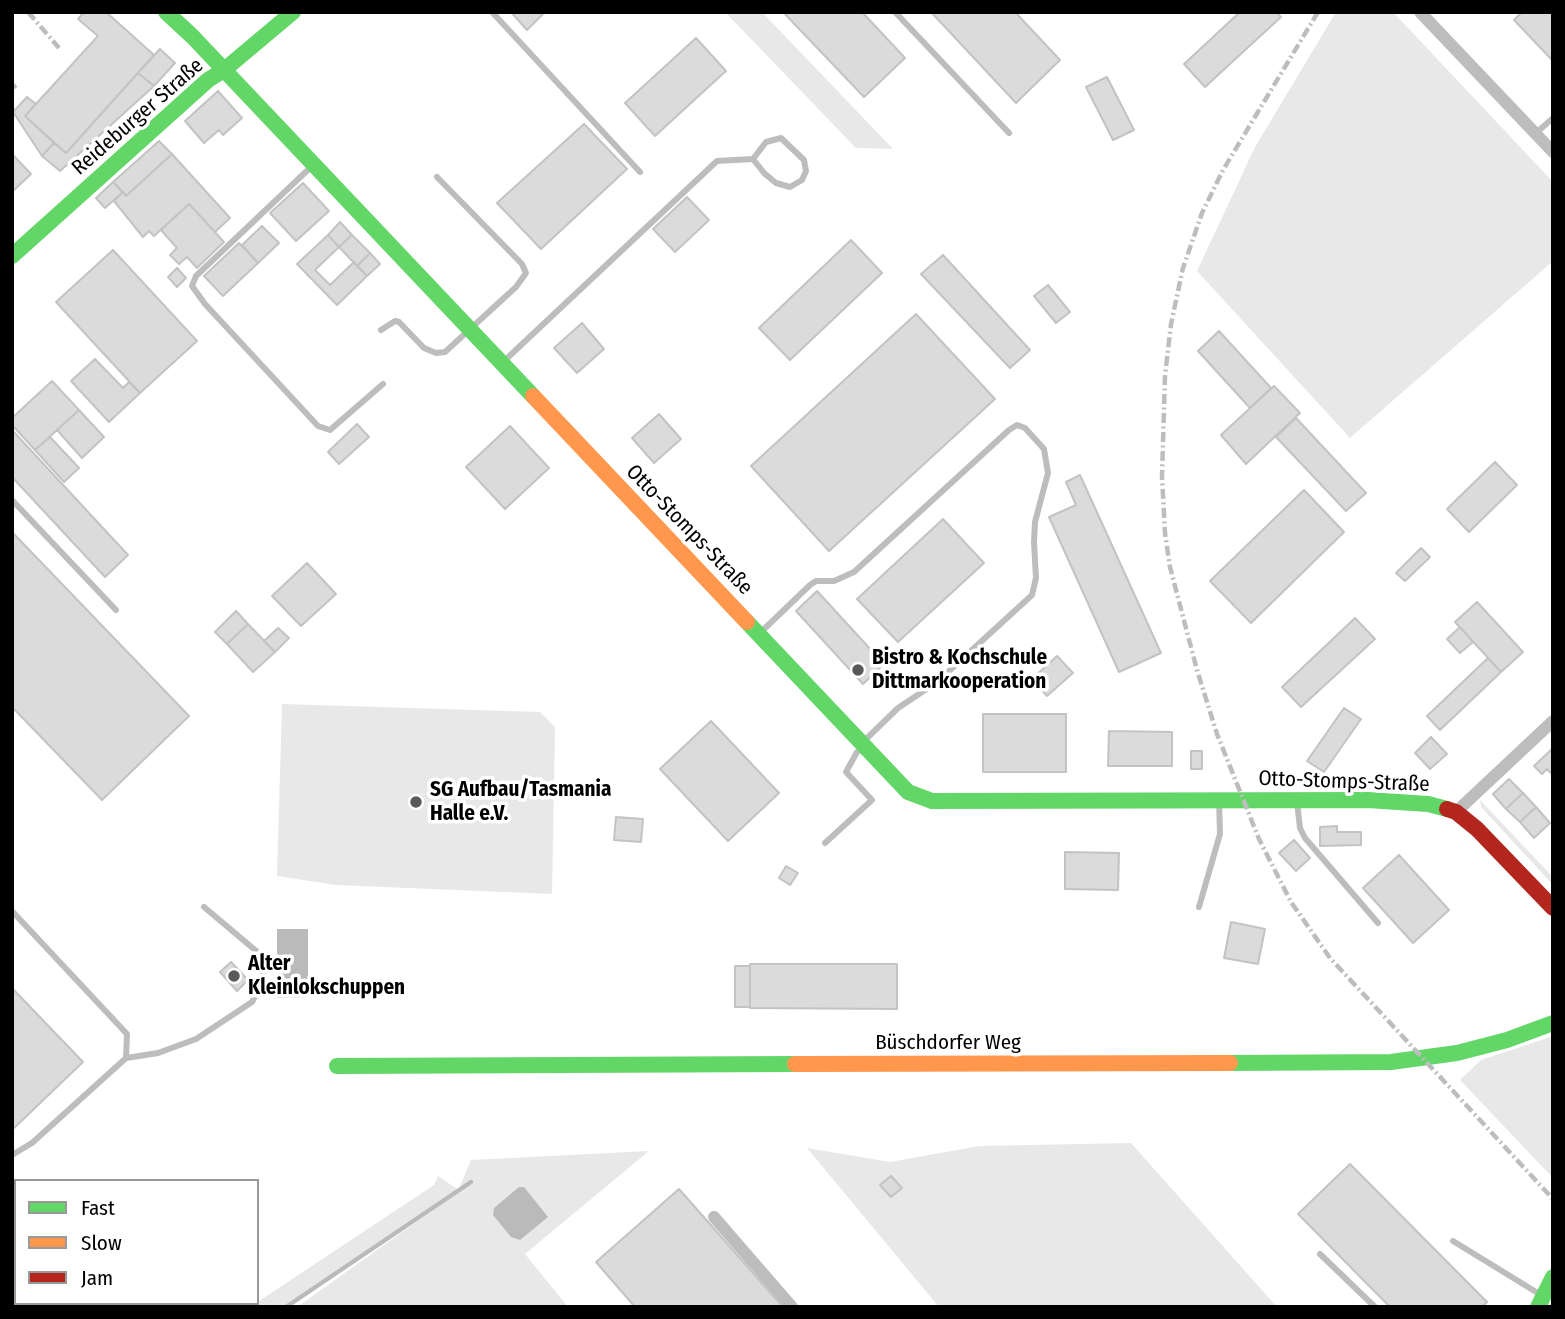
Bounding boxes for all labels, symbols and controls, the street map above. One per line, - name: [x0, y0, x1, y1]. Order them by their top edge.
- street label: Reideburger Straße: [67, 53, 209, 181]
- street label: Otto-Stomps-Straße: [620, 460, 758, 600]
- place label: Bistro & Kochschule Dittmarkooperation: [872, 645, 1047, 695]
- marker: Bistro & Kochschule Dittmarkooperation: [850, 662, 866, 678]
- street label: Otto-Stomps-Straße: [1258, 766, 1430, 798]
- place label: SG Aufbau/Tasmania Halle e.V.: [430, 777, 611, 827]
- marker: SG Aufbau/Tasmania Halle e.V.: [408, 794, 424, 810]
- place label: Alter Kleinlokschuppen: [248, 951, 405, 1001]
- marker: Alter Kleinlokschuppen: [226, 968, 242, 984]
- street label: Büschdorfer Weg: [875, 1030, 1021, 1056]
- legend: [14, 1179, 259, 1305]
- text: Fast: [81, 1195, 115, 1221]
- text: Slow: [81, 1230, 122, 1256]
- text: Jam: [81, 1265, 113, 1291]

